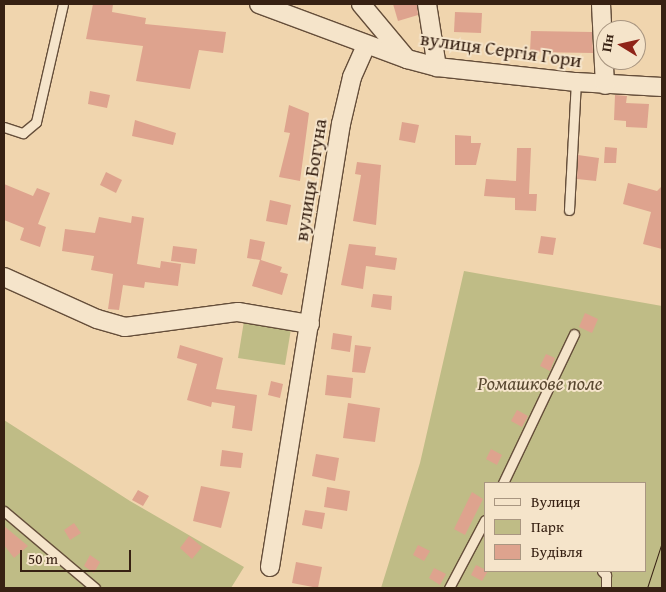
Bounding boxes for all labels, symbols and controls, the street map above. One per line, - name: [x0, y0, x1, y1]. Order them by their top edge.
- north arrow: [596, 20, 646, 70]
- street label: вулиця Сергія Гори: [419, 27, 583, 73]
- text: Пн: [596, 32, 618, 53]
- street label: вулиця Богуна: [290, 117, 332, 243]
- park label: Ромашкове поле: [478, 373, 602, 395]
- legend: [483, 482, 646, 572]
- text: Вулиця: [531, 491, 580, 512]
- text: Парк: [531, 516, 564, 537]
- scale bar: [22, 540, 134, 572]
- text: Будівля: [531, 541, 583, 562]
- text: 50 m: [28, 548, 58, 569]

